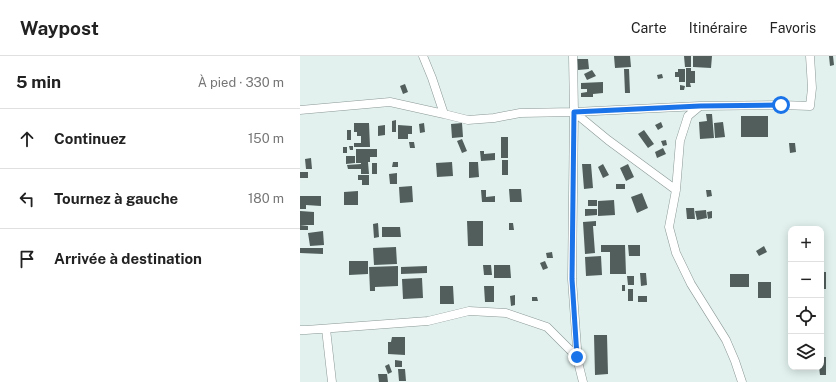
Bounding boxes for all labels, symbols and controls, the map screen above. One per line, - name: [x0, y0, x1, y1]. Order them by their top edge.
- text: Waypost: [20, 17, 99, 39]
- text: Carte: [631, 20, 667, 36]
- text: Itinéraire: [689, 20, 747, 36]
- text: Favoris: [769, 20, 816, 36]
- text: 5 min: [16, 72, 61, 92]
- text: À pied · 330 m: [198, 75, 284, 90]
- route start: [772, 96, 790, 114]
- icon: ahead: [16, 128, 38, 150]
- text: Continuez: [54, 130, 126, 147]
- text: 150 m: [248, 131, 284, 146]
- icon: left: [16, 188, 38, 210]
- text: Tournez à gauche: [54, 190, 178, 207]
- text: 180 m: [248, 191, 284, 206]
- map controls: [788, 226, 824, 370]
- button: +: [788, 226, 824, 262]
- icon: arrive: [16, 248, 38, 270]
- text: Arrivée à destination: [54, 250, 202, 267]
- button: −: [788, 262, 824, 298]
- button: locate: [788, 298, 824, 334]
- button: layers: [788, 334, 824, 370]
- route end: [568, 348, 586, 366]

